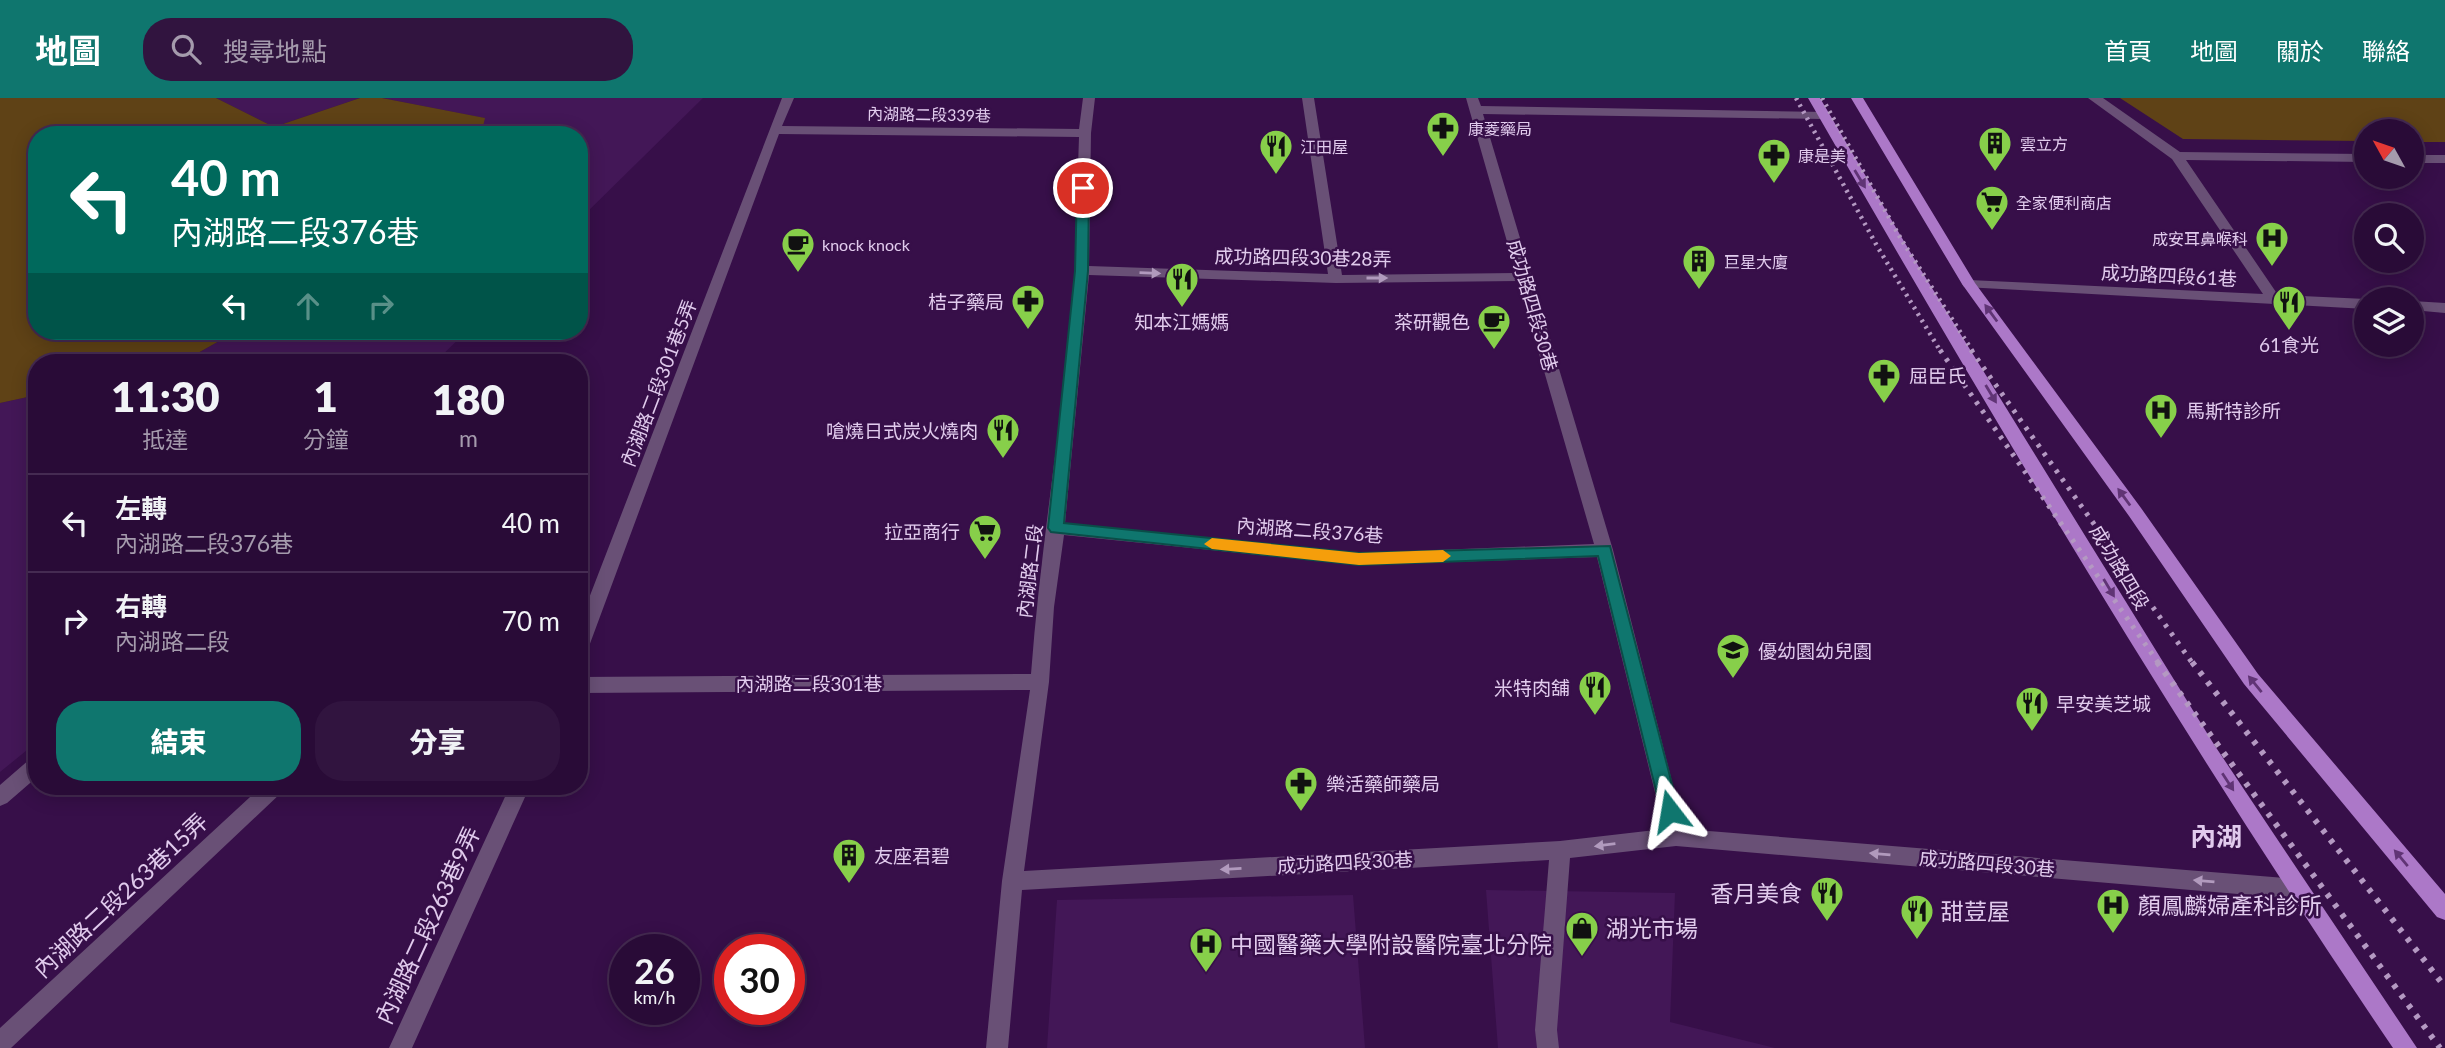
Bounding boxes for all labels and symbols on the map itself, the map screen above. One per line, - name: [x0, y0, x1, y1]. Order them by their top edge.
- street label: 內湖路二段339巷: [867, 103, 991, 125]
- pharmacy icon: 康菱藥局: [1424, 109, 1462, 158]
- place label: 康菱藥局: [1468, 119, 1532, 138]
- north arrow: [2354, 119, 2424, 189]
- building icon: 雲立方: [1976, 124, 2014, 173]
- restaurant icon: 江田屋: [1257, 127, 1295, 176]
- place label: 雲立方: [2020, 134, 2068, 153]
- pharmacy icon: 康是美: [1755, 136, 1793, 185]
- place label: 江田屋: [1300, 137, 1348, 156]
- place label: 康是美: [1798, 146, 1846, 165]
- pin: [1053, 158, 1113, 218]
- one-way arrow: [1854, 169, 1866, 188]
- supermarket icon: 全家便利商店: [1973, 183, 2011, 232]
- place label: 全家便利商店: [2016, 193, 2112, 212]
- hospital icon: 成安耳鼻喉科: [2253, 219, 2291, 268]
- cafe icon: knock knock: [779, 225, 817, 274]
- place label: 成安耳鼻喉科: [2152, 229, 2248, 248]
- place label: knock knock: [822, 235, 911, 254]
- street label: 成功路四段30巷: [1503, 236, 1563, 374]
- building icon: 巨星大廈: [1680, 242, 1718, 291]
- street label: 成功路四段30巷28弄: [1214, 244, 1392, 270]
- place label: 巨星大廈: [1724, 252, 1788, 271]
- restaurant icon: 知本江媽媽: [1163, 260, 1201, 309]
- street label: 成功路四段61巷: [2100, 260, 2238, 290]
- one-way arrow: [1139, 267, 1161, 278]
- one-way arrow: [1367, 273, 1389, 284]
- pharmacy icon: 桔子藥局: [1009, 282, 1047, 331]
- restaurant icon: 61食光: [2270, 283, 2308, 332]
- place label: 桔子藥局: [928, 290, 1004, 313]
- street label: 內湖路二段301巷5弄: [616, 296, 700, 470]
- cafe icon: 茶研觀色: [1475, 302, 1513, 351]
- one-way arrow: [1983, 305, 1998, 323]
- place label: 知本江媽媽: [1134, 310, 1230, 333]
- place label: 茶研觀色: [1394, 310, 1470, 333]
- place label: 61食光: [2259, 333, 2319, 356]
- pharmacy icon: 屈臣氏: [1865, 356, 1903, 405]
- place label: 屈臣氏: [1909, 364, 1966, 387]
- one-way arrow: [1984, 384, 1997, 404]
- hospital icon: 馬斯特診所: [2142, 391, 2180, 440]
- place label: 馬斯特診所: [2186, 399, 2281, 422]
- restaurant icon: 嗆燒日式炭火燒肉: [984, 411, 1022, 460]
- place label: 嗆燒日式炭火燒肉: [826, 419, 978, 442]
- one-way arrow: [2117, 489, 2132, 507]
- supermarket icon: 拉亞商行: [966, 512, 1004, 561]
- street label: 內湖路二段376巷: [1236, 513, 1384, 547]
- place label: 拉亞商行: [884, 520, 960, 543]
- street label: 成功路四段: [2086, 520, 2154, 614]
- street label: 內湖路二段: [1012, 522, 1046, 620]
- one-way arrow: [2103, 579, 2115, 598]
- school or university icon: 優幼園幼兒園: [1714, 631, 1752, 680]
- place label: 優幼園幼兒園: [1758, 639, 1872, 662]
- restaurant icon: 米特肉舖: [1576, 668, 1614, 717]
- street label: 內湖路二段301巷: [735, 672, 883, 695]
- one-way arrow: [2248, 675, 2263, 693]
- place label: 米特肉舖: [1494, 676, 1570, 699]
- restaurant icon: 早安美芝城: [2013, 684, 2051, 733]
- place label: 早安美芝城: [2056, 692, 2151, 715]
- pharmacy icon: 樂活藥師藥局: [1282, 764, 1320, 813]
- place label: 樂活藥師藥局: [1326, 772, 1440, 795]
- one-way arrow: [2221, 773, 2234, 792]
- position arrow: [1633, 774, 1707, 848]
- street label: 內湖路二段263巷15弄: [27, 807, 213, 983]
- district label: 內湖: [2190, 820, 2242, 852]
- street label: 內湖路二段263巷9弄: [369, 822, 485, 1028]
- building icon: 友座君碧: [830, 836, 868, 885]
- one-way arrow: [1593, 840, 1615, 851]
- place label: 友座君碧: [874, 844, 950, 867]
- street label: 成功路四段30巷: [1918, 846, 2056, 880]
- street label: 成功路四段30巷: [1276, 847, 1414, 877]
- one-way arrow: [1869, 848, 1891, 859]
- one-way arrow: [2393, 849, 2409, 867]
- one-way arrow: [1220, 863, 1242, 874]
- restaurant icon: 香月美食: [1808, 874, 1846, 923]
- one-way arrow: [2193, 875, 2215, 886]
- place label: 香月美食: [1710, 879, 1802, 907]
- hospital icon: 顏鳳麟婦產科診所: [2094, 886, 2132, 935]
- place label: 顏鳳麟婦產科診所: [2138, 891, 2322, 919]
- restaurant icon: 甜荳屋: [1898, 892, 1936, 941]
- place label: 甜荳屋: [1941, 897, 2010, 925]
- shop icon: 湖光市場: [1563, 909, 1601, 958]
- place label: 湖光市場: [1606, 914, 1698, 942]
- hospital icon: 中國醫藥大學附設醫院臺北分院: [1187, 925, 1225, 974]
- place label: 中國醫藥大學附設醫院臺北分院: [1230, 930, 1552, 958]
- speed limit sign: 30: [714, 934, 805, 1025]

